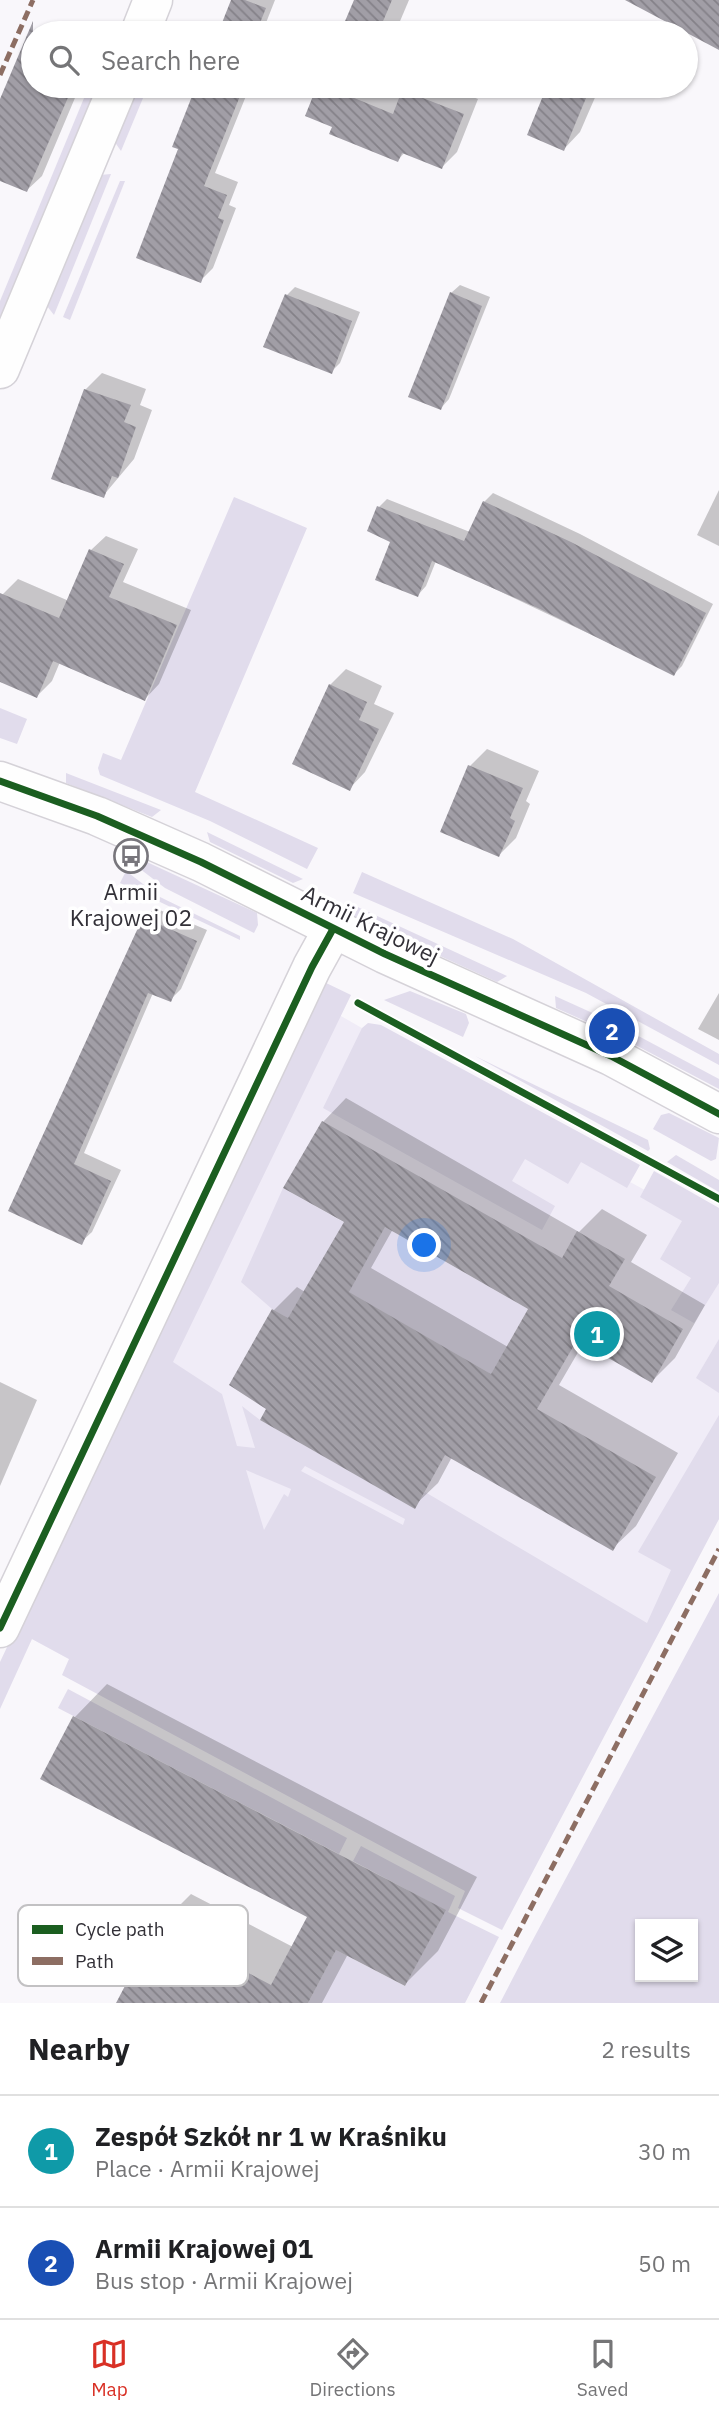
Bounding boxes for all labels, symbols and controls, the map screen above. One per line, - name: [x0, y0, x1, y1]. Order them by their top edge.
- search box: [21, 21, 698, 98]
- icon: search: [45, 41, 83, 79]
- text: Search here: [101, 43, 240, 77]
- bus stop icon: Armii Krajowej 02: [112, 837, 150, 875]
- place label: Armii Krajowej 02: [70, 876, 192, 932]
- street label: Armii Krajowej: [297, 878, 445, 970]
- pin: 2: [589, 1005, 635, 1057]
- your location: [407, 1228, 441, 1262]
- pin: 1: [574, 1308, 620, 1360]
- legend: [18, 1905, 248, 1986]
- text: Cycle path: [75, 1917, 164, 1941]
- map controls: [635, 1919, 698, 1982]
- button: layers: [635, 1919, 698, 1982]
- text: Path: [75, 1949, 114, 1973]
- text: Nearby: [28, 2029, 130, 2068]
- text: 2 results: [601, 2034, 691, 2064]
- text: Zespół Szkół nr 1 w Kraśniku: [95, 2119, 447, 2153]
- text: 1: [44, 2136, 58, 2166]
- text: 30 m: [638, 2136, 691, 2166]
- text: Place · Armii Krajowej: [95, 2153, 320, 2183]
- text: Armii Krajowej 01: [95, 2231, 313, 2265]
- text: 2: [44, 2248, 58, 2278]
- text: 50 m: [638, 2248, 691, 2278]
- text: Bus stop · Armii Krajowej: [95, 2265, 353, 2295]
- tab: Map: [90, 2335, 128, 2401]
- tab: Directions: [309, 2335, 396, 2401]
- tab: Saved: [577, 2335, 629, 2401]

